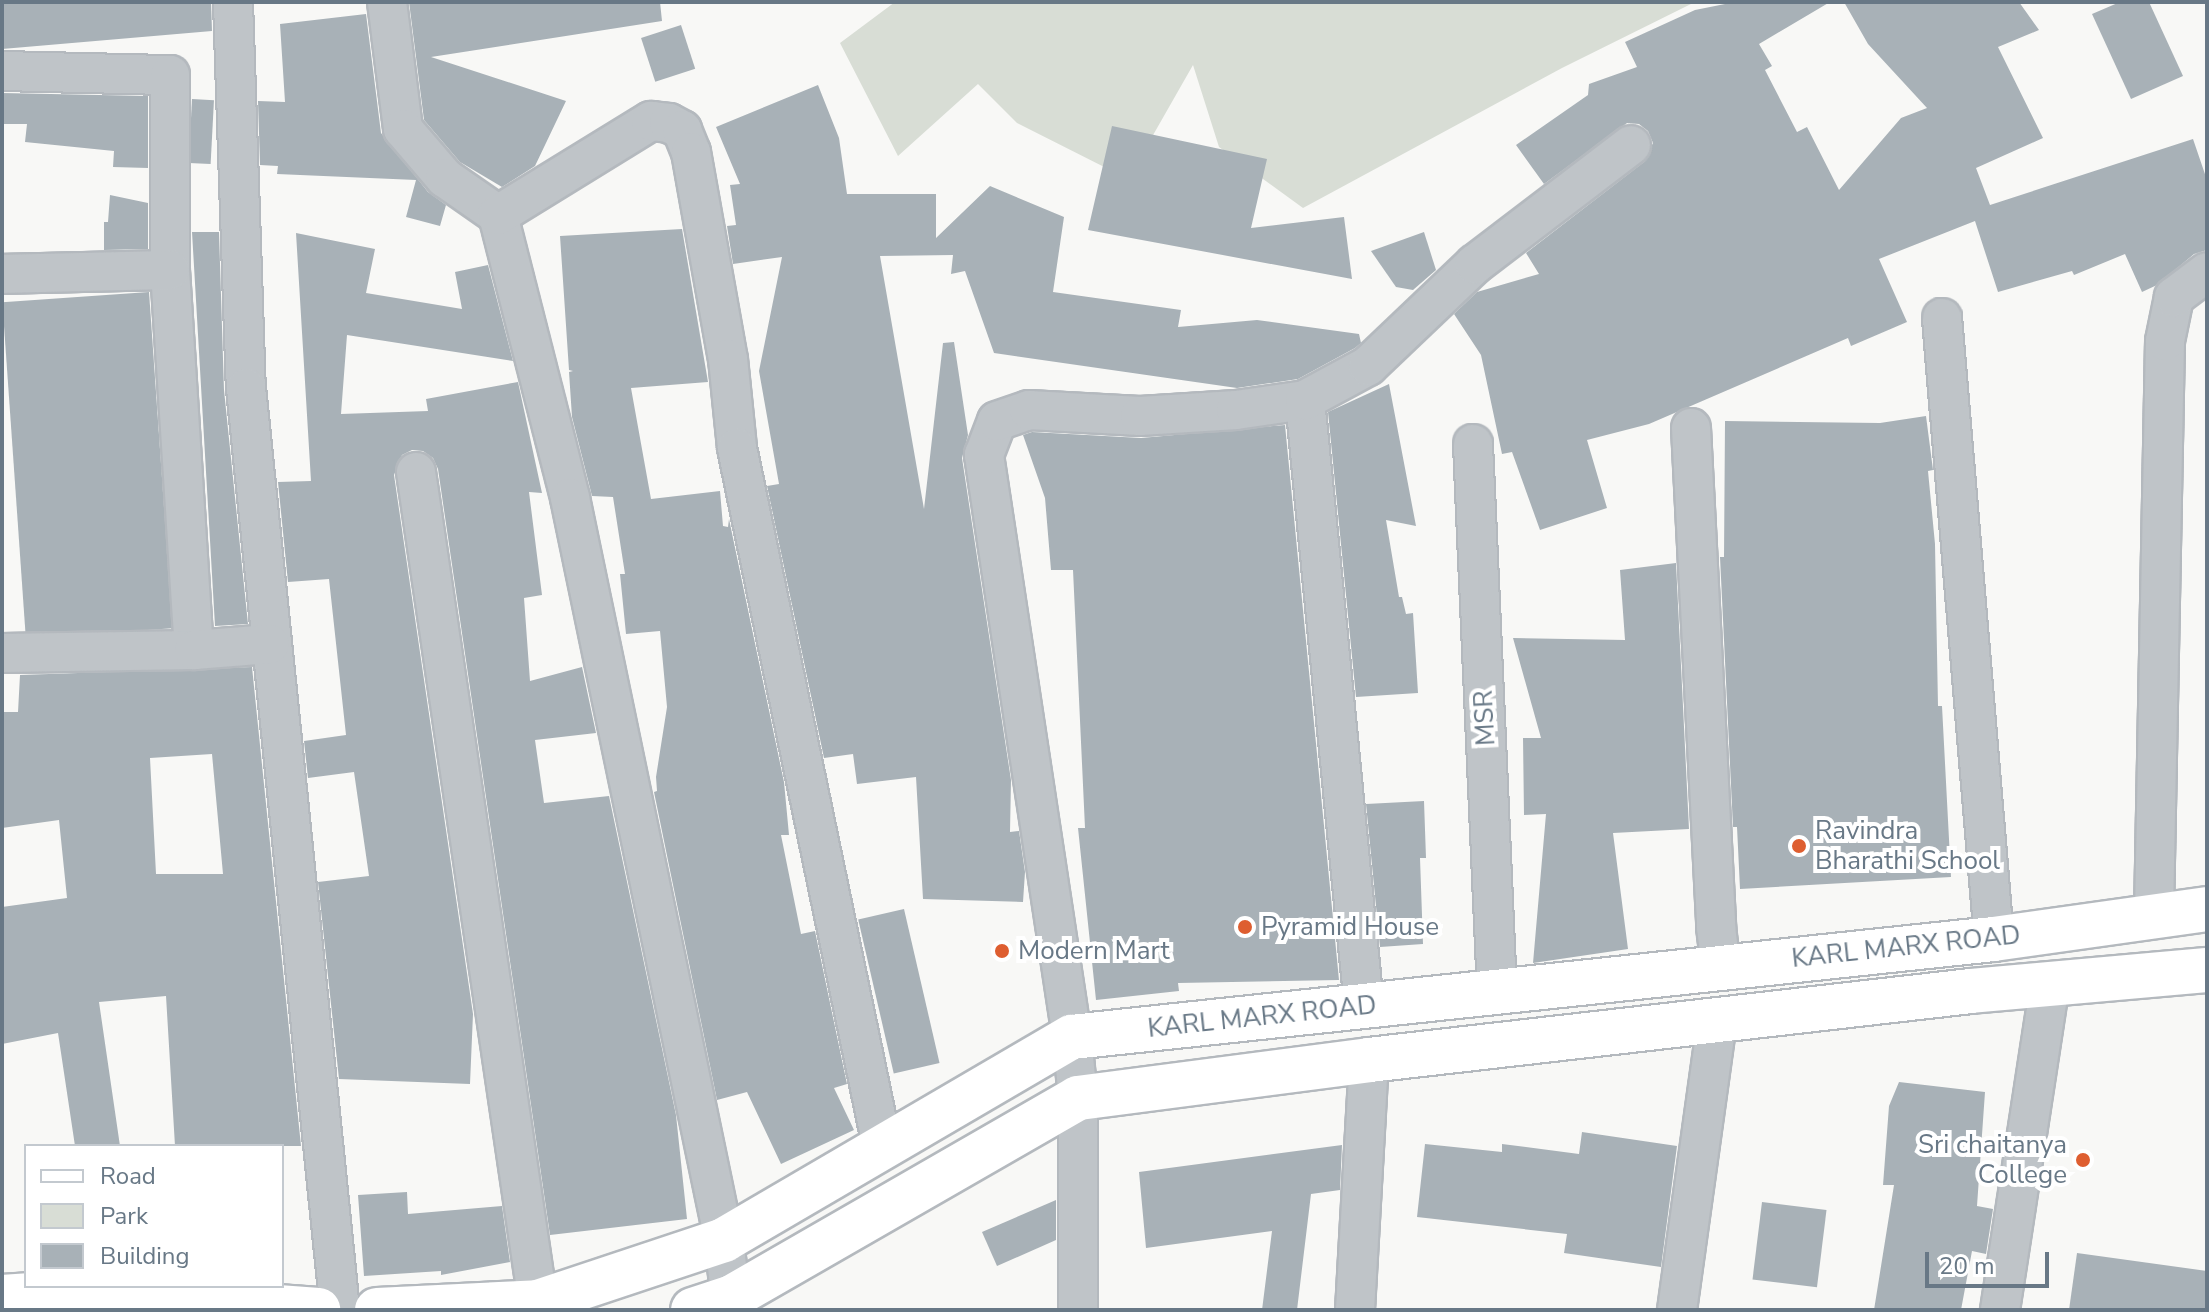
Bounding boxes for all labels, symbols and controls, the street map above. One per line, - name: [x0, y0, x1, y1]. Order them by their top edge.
- street label: MSR: [1468, 689, 1502, 747]
- place label: Ravindra Bharathi School: [1815, 815, 2000, 876]
- marker: Ravindra Bharathi School: [1790, 837, 1808, 855]
- place label: Pyramid House: [1261, 911, 1439, 943]
- marker: Pyramid House: [1236, 918, 1254, 936]
- street label: KARL MARX ROAD: [1790, 919, 2022, 975]
- place label: Modern Mart: [1018, 935, 1170, 967]
- marker: Modern Mart: [993, 942, 1011, 960]
- street label: KARL MARX ROAD: [1146, 989, 1378, 1045]
- place label: Sri chaitanya College: [1918, 1129, 2067, 1190]
- legend: [24, 1144, 284, 1288]
- marker: Sri chaitanya College: [2074, 1151, 2092, 1169]
- text: Road: [100, 1160, 156, 1192]
- text: Park: [100, 1200, 148, 1232]
- scale bar: [1929, 1236, 2053, 1286]
- text: Building: [100, 1240, 190, 1272]
- text: 20 m: [1939, 1250, 1995, 1282]

